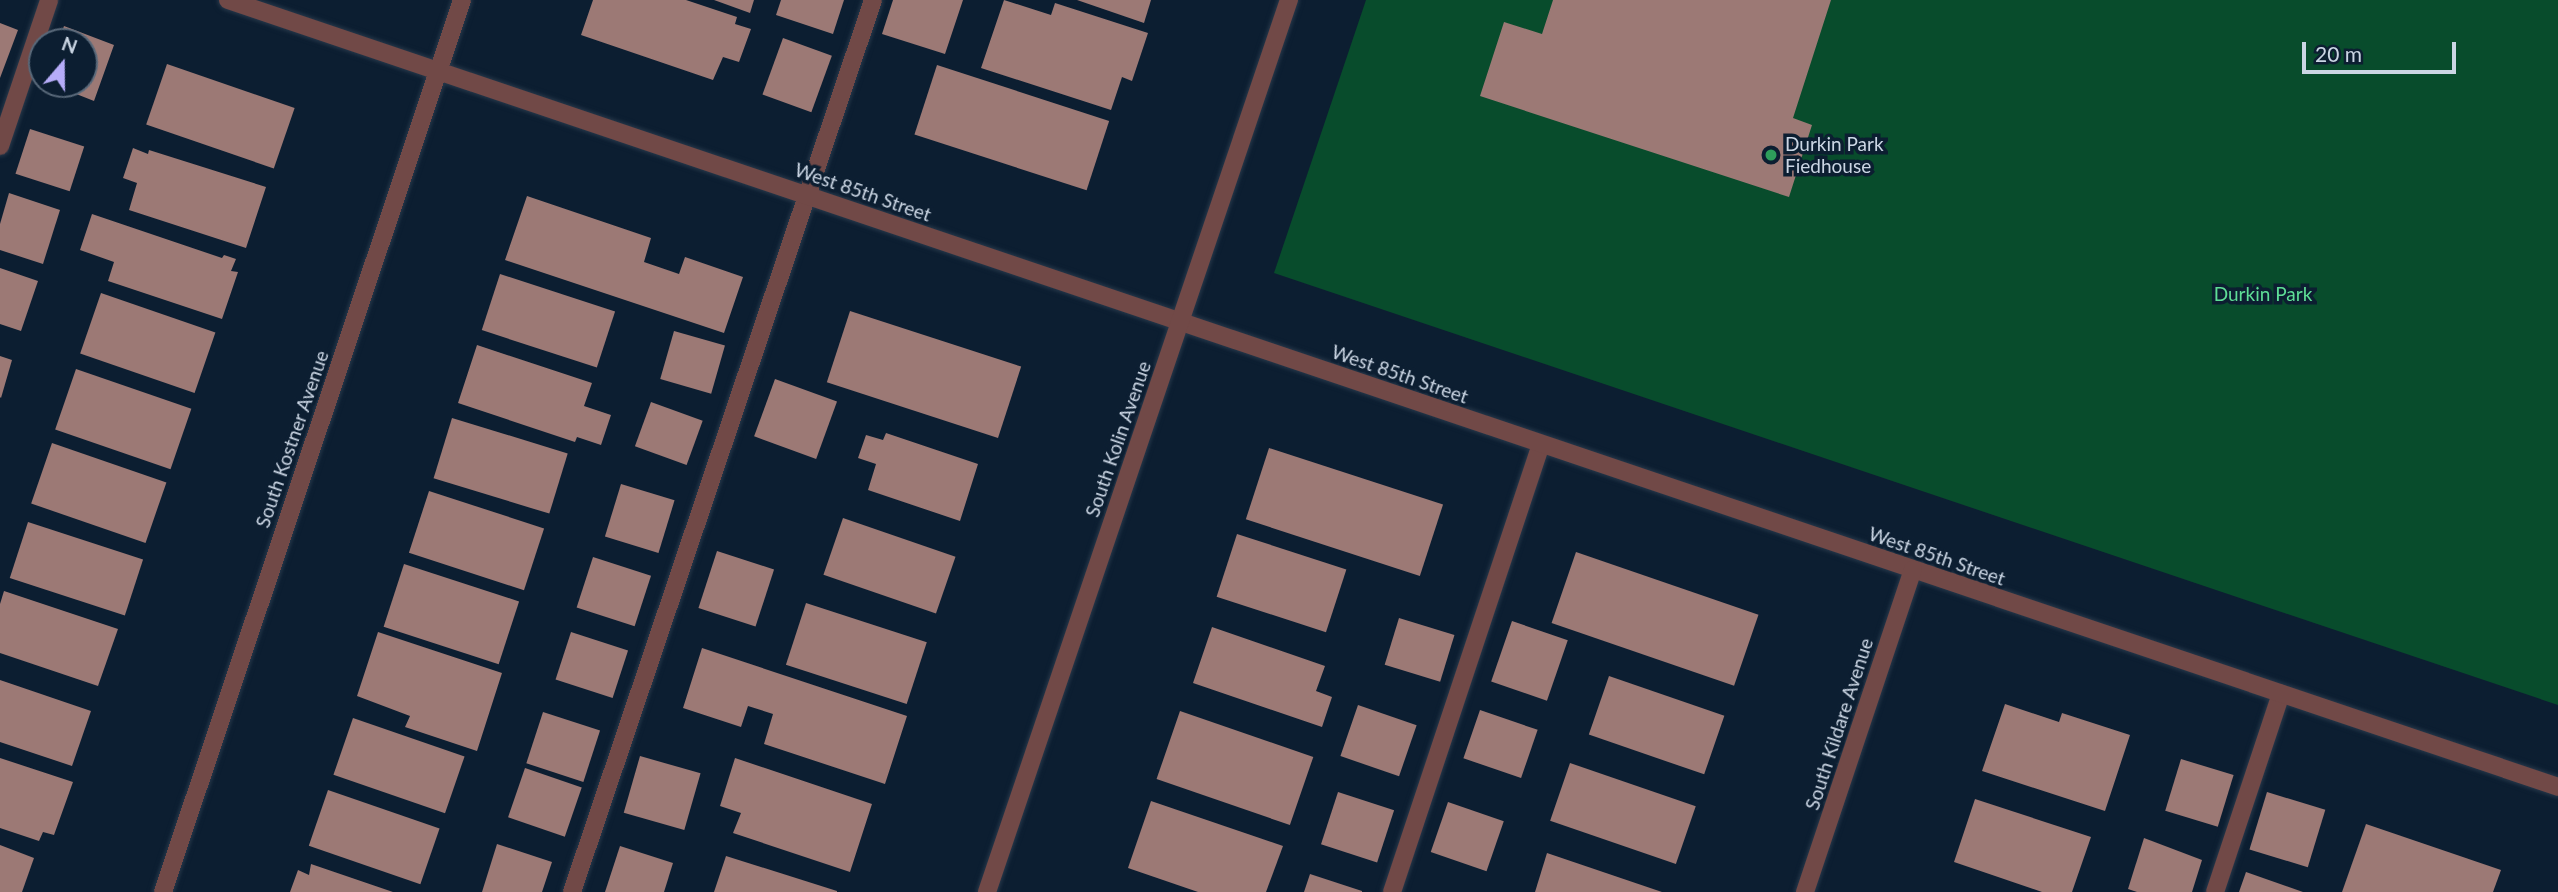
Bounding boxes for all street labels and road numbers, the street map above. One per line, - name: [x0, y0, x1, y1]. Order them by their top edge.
- street label: West 85th Street: [792, 158, 934, 226]
- street label: West 85th Street: [1329, 340, 1471, 408]
- street label: South Kostner Avenue: [251, 347, 333, 531]
- street label: South Kolin Avenue: [1081, 358, 1155, 520]
- street label: West 85th Street: [1866, 522, 2008, 590]
- street label: South Kildare Avenue: [1800, 635, 1878, 813]

